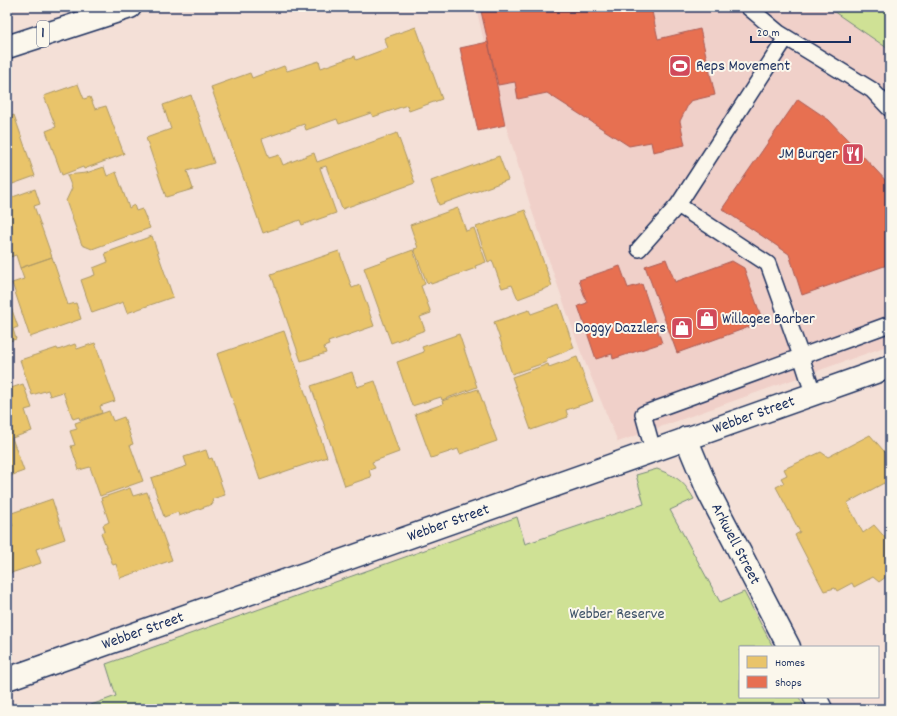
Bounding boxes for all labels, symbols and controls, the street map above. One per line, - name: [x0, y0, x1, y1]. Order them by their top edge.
- scale bar: [751, 18, 850, 44]
- road number: 1: [37, 21, 49, 47]
- text: 20 m: [757, 25, 780, 42]
- sports icon: Reps Movement: [667, 53, 693, 79]
- place label: Reps Movement: [696, 55, 790, 78]
- restaurant icon: JM Burger: [840, 141, 866, 167]
- place label: JM Burger: [779, 143, 838, 166]
- shop icon: Willagee Barber: [694, 306, 720, 332]
- place label: Willagee Barber: [722, 308, 815, 331]
- shop icon: Doggy Dazzlers: [669, 315, 695, 341]
- place label: Doggy Dazzlers: [575, 317, 666, 340]
- street label: Webber Street: [710, 390, 798, 440]
- street label: Webber Street: [404, 498, 493, 548]
- street label: Arkwell Street: [705, 499, 766, 589]
- park label: Webber Reserve: [570, 603, 664, 626]
- street label: Webber Street: [99, 606, 187, 656]
- legend: [739, 646, 879, 698]
- text: Homes: [775, 655, 805, 672]
- text: Shops: [775, 675, 802, 692]

